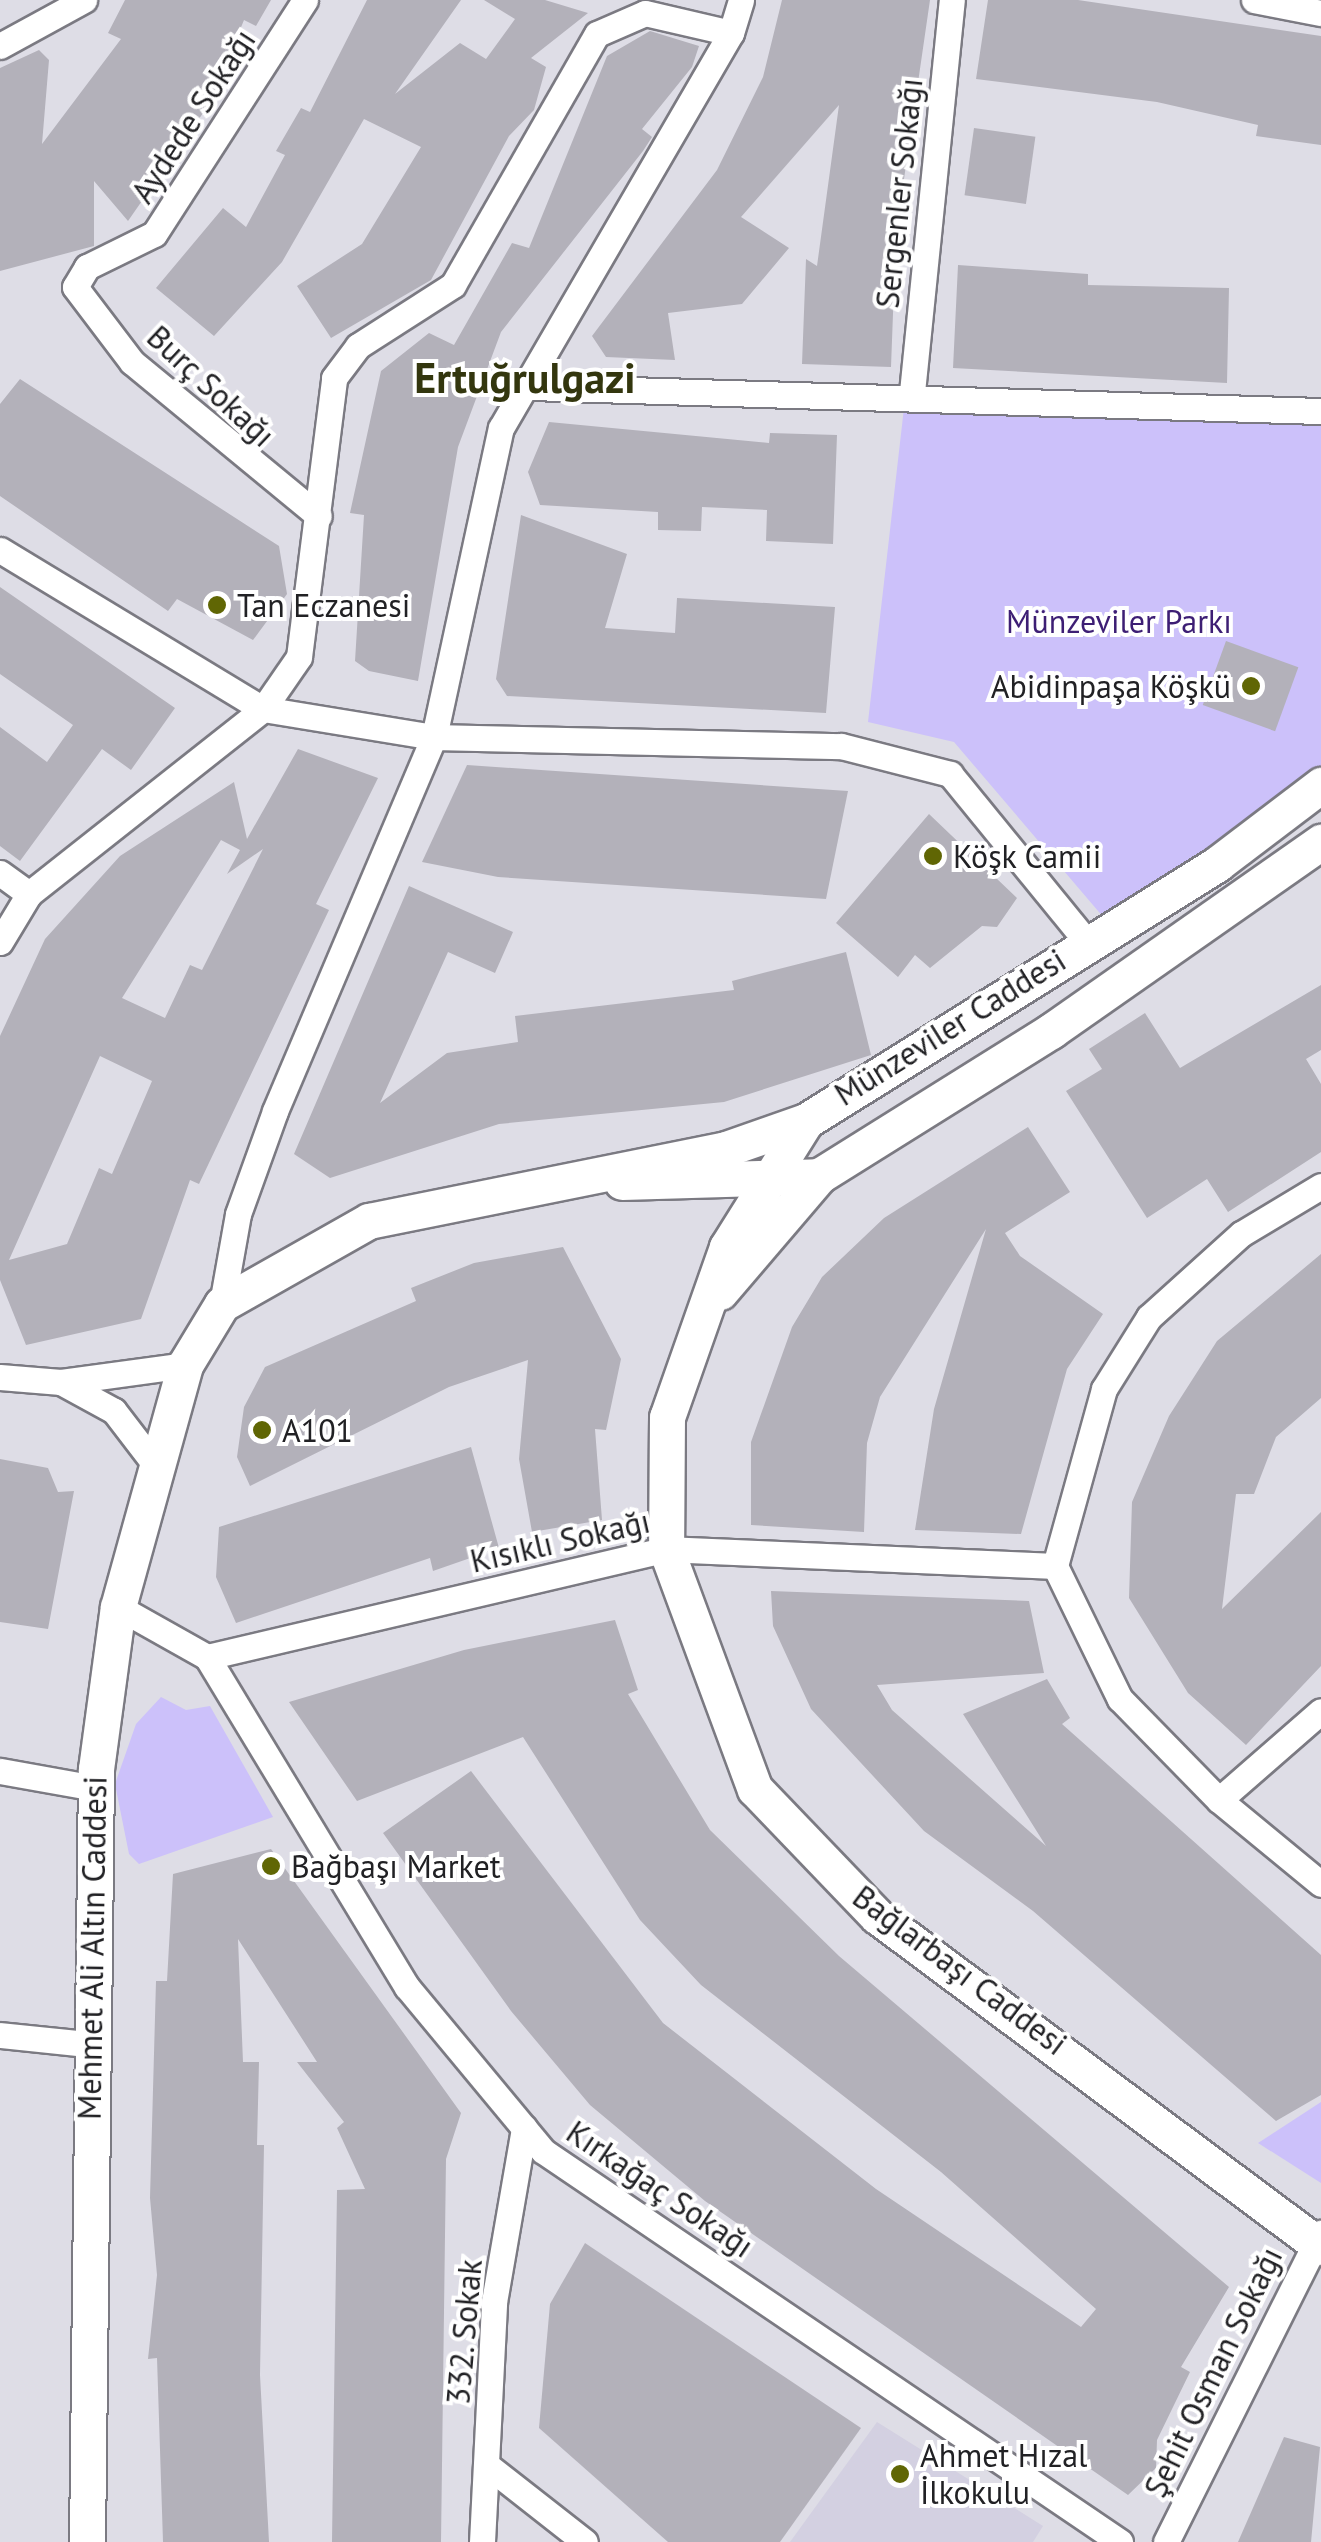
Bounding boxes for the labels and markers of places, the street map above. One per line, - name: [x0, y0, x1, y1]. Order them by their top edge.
- place label: Tan Eczanesi: [237, 586, 410, 624]
- marker: Tan Eczanesi: [206, 594, 228, 616]
- place label: Abidinpaşa Köşkü: [991, 667, 1231, 705]
- marker: Abidinpaşa Köşkü: [1240, 675, 1262, 697]
- place label: Köşk Camii: [953, 837, 1102, 875]
- marker: Köşk Camii: [922, 845, 944, 867]
- place label: A101: [282, 1411, 353, 1449]
- marker: A101: [251, 1419, 273, 1441]
- place label: Bağbaşı Market: [291, 1847, 501, 1885]
- marker: Bağbaşı Market: [260, 1855, 282, 1877]
- place label: Ahmet Hızal İlkokulu: [920, 2437, 1087, 2512]
- marker: Ahmet Hızal İlkokulu: [889, 2463, 911, 2485]

